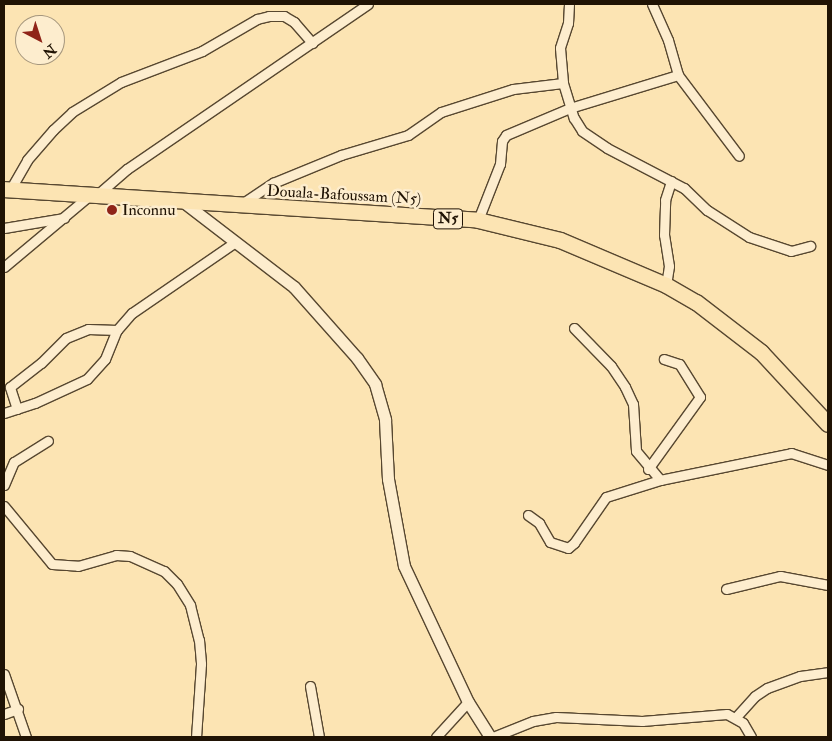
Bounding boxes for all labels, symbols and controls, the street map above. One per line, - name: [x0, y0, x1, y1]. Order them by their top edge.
- north arrow: [15, 15, 65, 65]
- text: N: [39, 41, 60, 62]
- street label: Douala-Bafoussam (N5): [266, 181, 422, 209]
- place label: Inconnu: [122, 200, 175, 220]
- marker: Inconnu: [106, 204, 118, 216]
- road number: N5: [432, 206, 464, 232]

